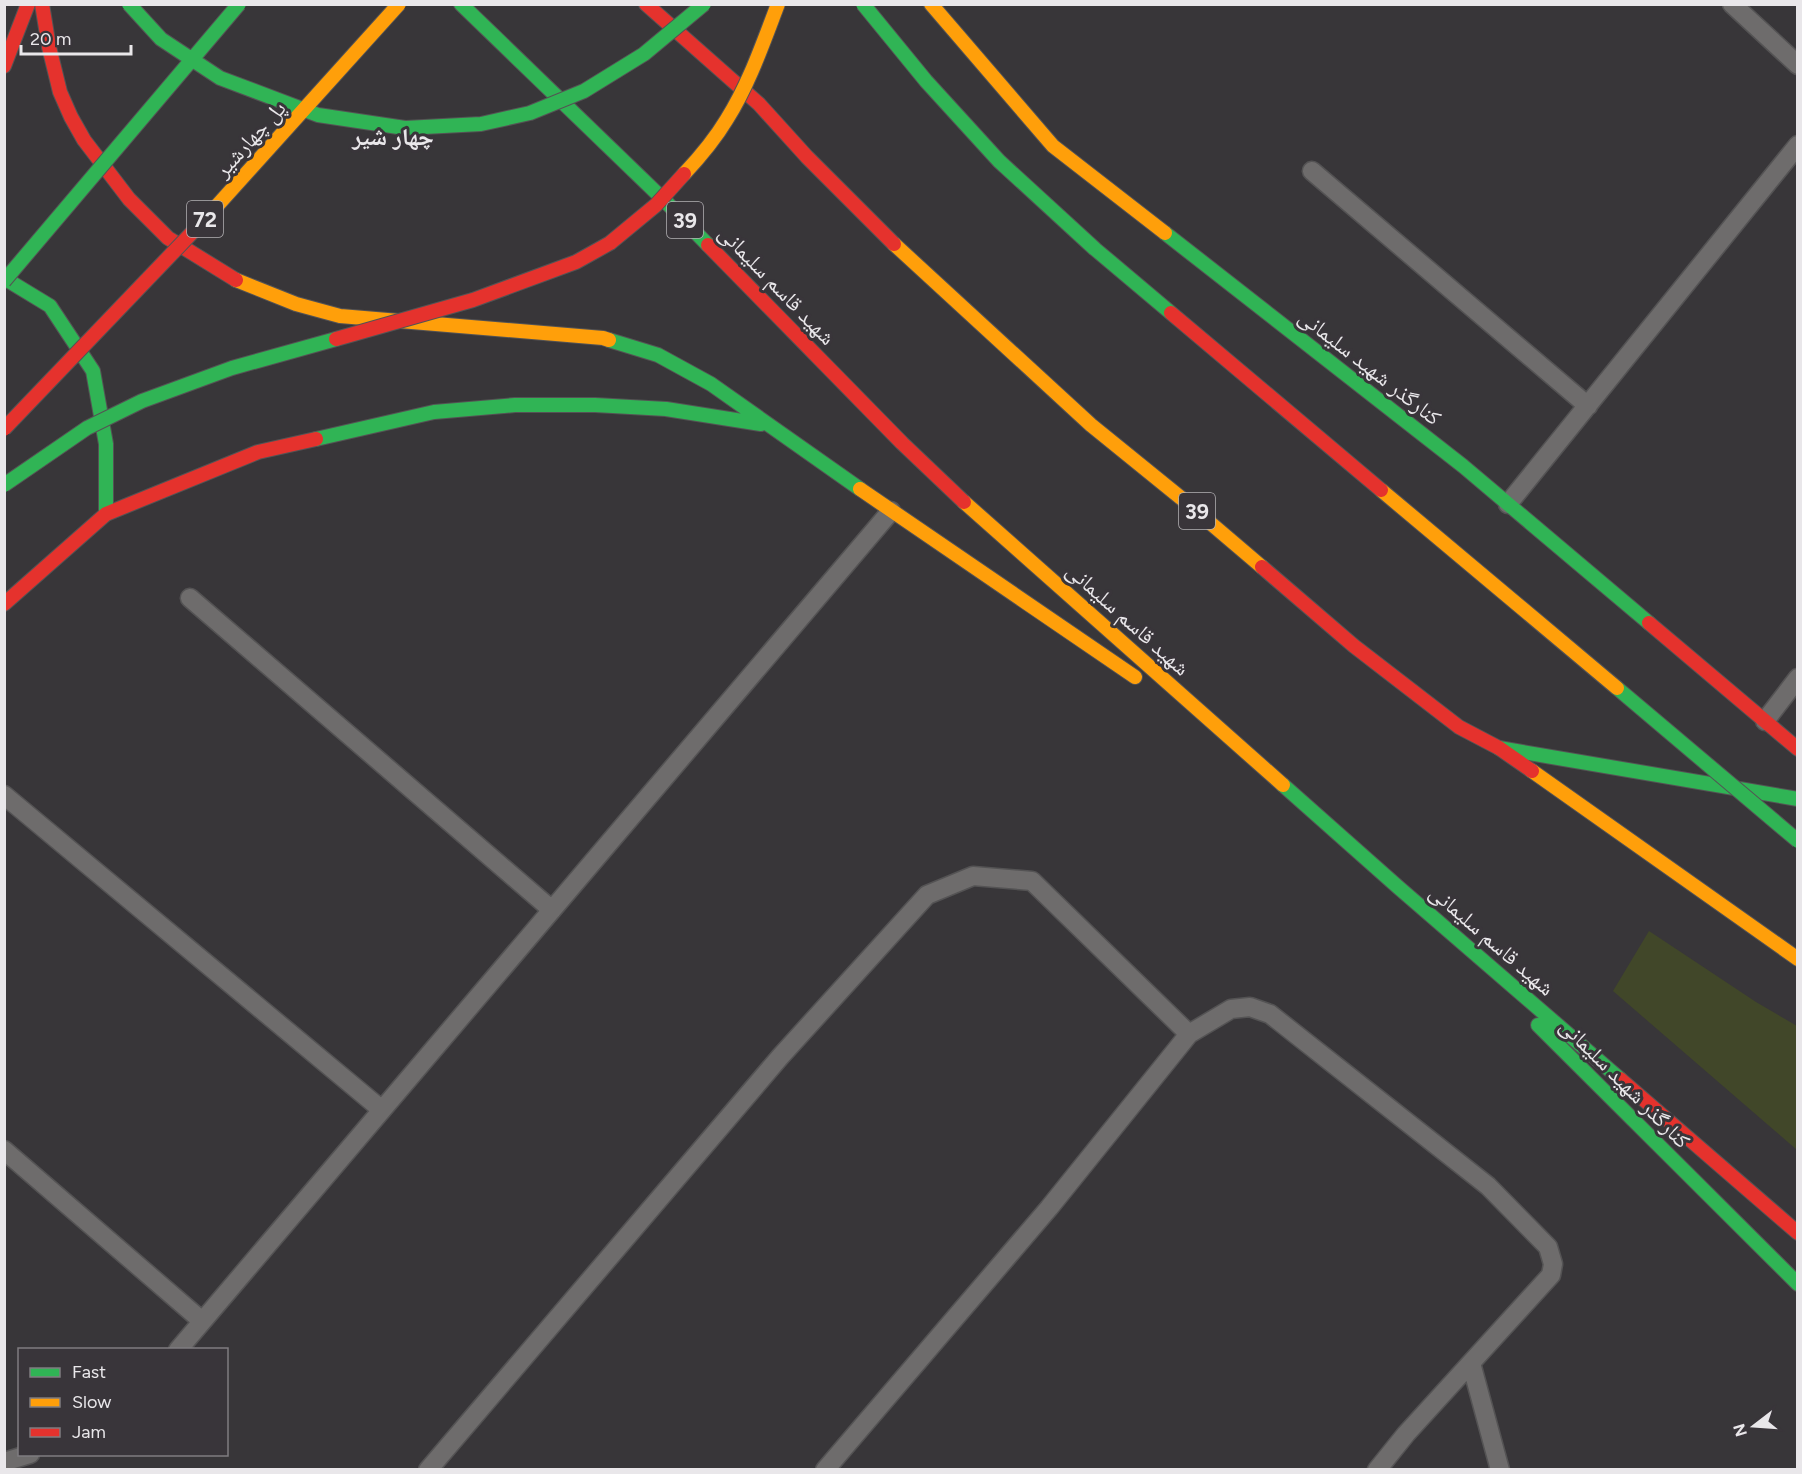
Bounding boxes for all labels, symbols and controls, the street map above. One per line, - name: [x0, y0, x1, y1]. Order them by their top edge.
- scale bar: [21, 18, 130, 56]
- text: 20 m: [30, 28, 71, 50]
- street label: پل چهارشیر: [208, 95, 292, 184]
- district label: چهار شیر: [351, 122, 434, 151]
- road number: 72: [187, 201, 223, 237]
- road number: 39: [667, 202, 703, 238]
- street label: شهید قاسم سلیمانی: [712, 219, 841, 351]
- street label: کنارگذر شهید سلیمانی: [1293, 303, 1447, 431]
- road number: 39: [1179, 493, 1215, 529]
- street label: شهید قاسم سلیمانی: [1060, 557, 1195, 682]
- street label: شهید قاسم سلیمانی: [1423, 878, 1560, 1002]
- street label: کنارگذر شهید سلیمانی: [1554, 1012, 1696, 1154]
- legend: [18, 1348, 228, 1456]
- text: Fast: [72, 1361, 106, 1383]
- text: Slow: [72, 1391, 111, 1413]
- north arrow: [1724, 1396, 1784, 1456]
- text: Jam: [72, 1421, 106, 1443]
- text: N: [1729, 1422, 1751, 1439]

